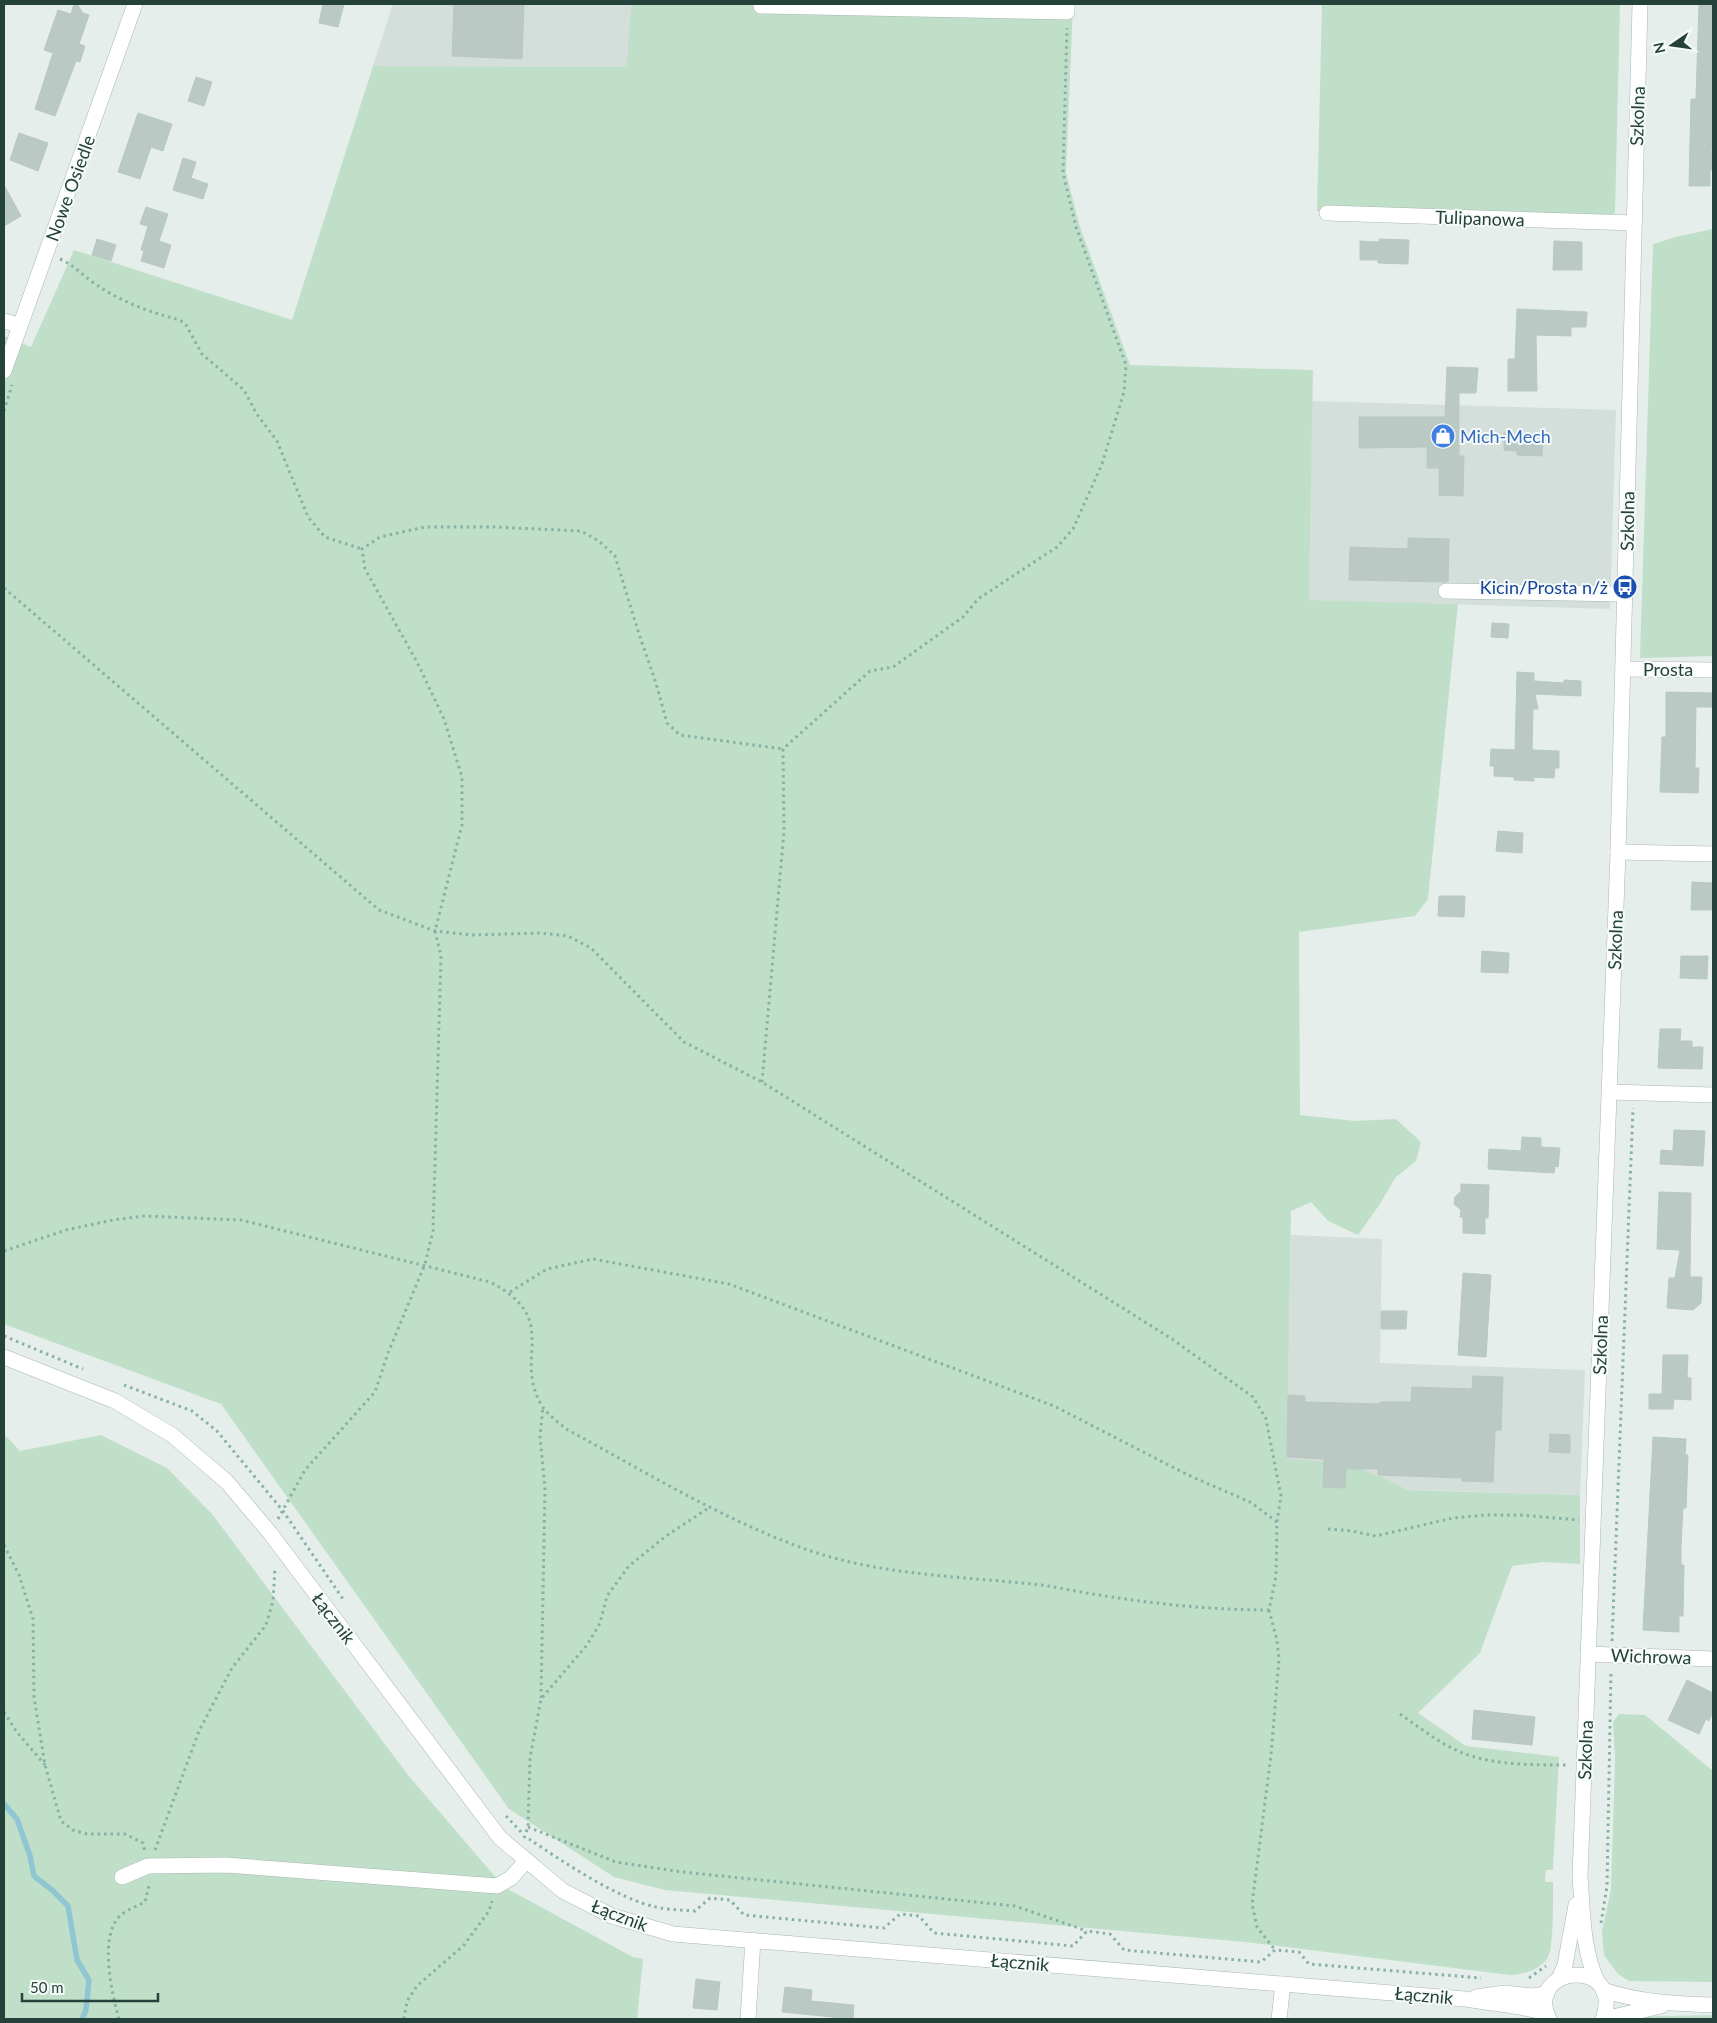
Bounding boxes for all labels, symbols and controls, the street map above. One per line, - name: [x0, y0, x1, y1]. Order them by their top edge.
- north arrow: [1647, 20, 1697, 70]
- text: N: [1649, 41, 1668, 55]
- street label: Szkolna: [1625, 86, 1649, 146]
- street label: Nowe Osiedle: [41, 132, 99, 244]
- street label: Tulipanowa: [1435, 205, 1525, 231]
- shop icon: Mich-Mech: [1430, 423, 1456, 449]
- place label: Mich-Mech: [1460, 425, 1551, 447]
- street label: Szkolna: [1615, 491, 1639, 551]
- bus stop icon: Kicin/Prosta n/ż: [1612, 574, 1638, 600]
- place label: Kicin/Prosta n/ż: [1480, 576, 1608, 598]
- street label: Prosta: [1643, 658, 1693, 680]
- street label: Szkolna: [1603, 910, 1627, 970]
- street label: Szkolna: [1588, 1315, 1612, 1375]
- street label: Łącznik: [308, 1588, 361, 1649]
- street label: Wichrowa: [1610, 1644, 1692, 1668]
- street label: Szkolna: [1573, 1720, 1597, 1780]
- street label: Łącznik: [589, 1894, 652, 1936]
- street label: Łącznik: [990, 1948, 1051, 1976]
- scale bar: [22, 1970, 159, 2002]
- text: 50 m: [30, 1978, 64, 1996]
- street label: Łącznik: [1394, 1981, 1455, 2009]

